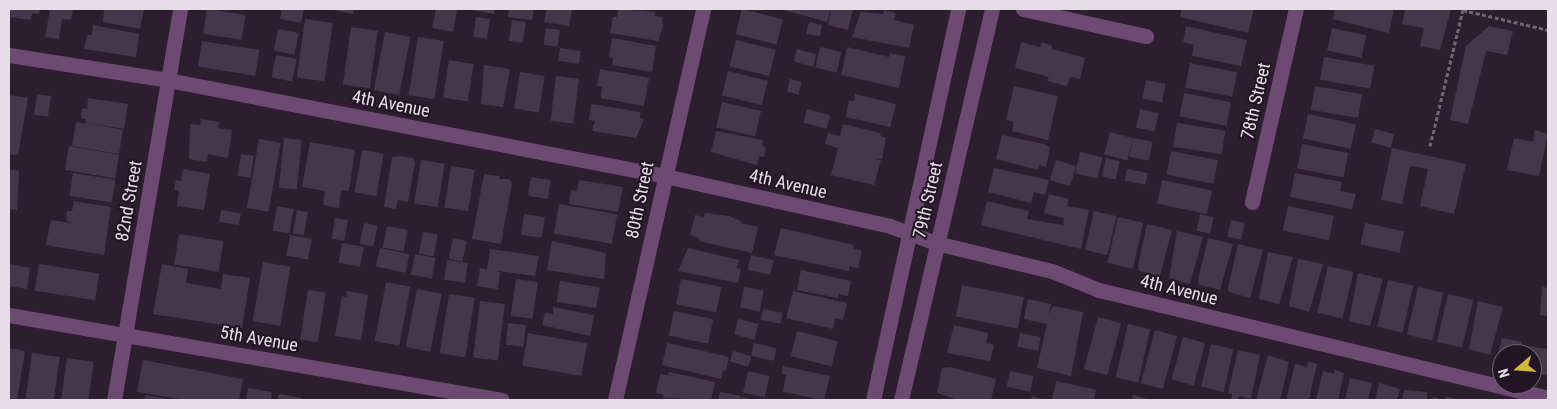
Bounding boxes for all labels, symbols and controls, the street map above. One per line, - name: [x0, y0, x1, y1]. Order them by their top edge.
- street label: 78th Street: [1237, 61, 1275, 141]
- street label: 4th Avenue: [350, 86, 432, 122]
- street label: 82nd Street: [111, 159, 147, 243]
- street label: 80th Street: [621, 160, 659, 240]
- street label: 79th Street: [909, 160, 947, 240]
- street label: 4th Avenue: [747, 165, 829, 203]
- street label: 4th Avenue: [1138, 270, 1220, 310]
- street label: 5th Avenue: [218, 322, 300, 356]
- north arrow: [1492, 344, 1542, 394]
- text: N: [1495, 367, 1513, 380]

